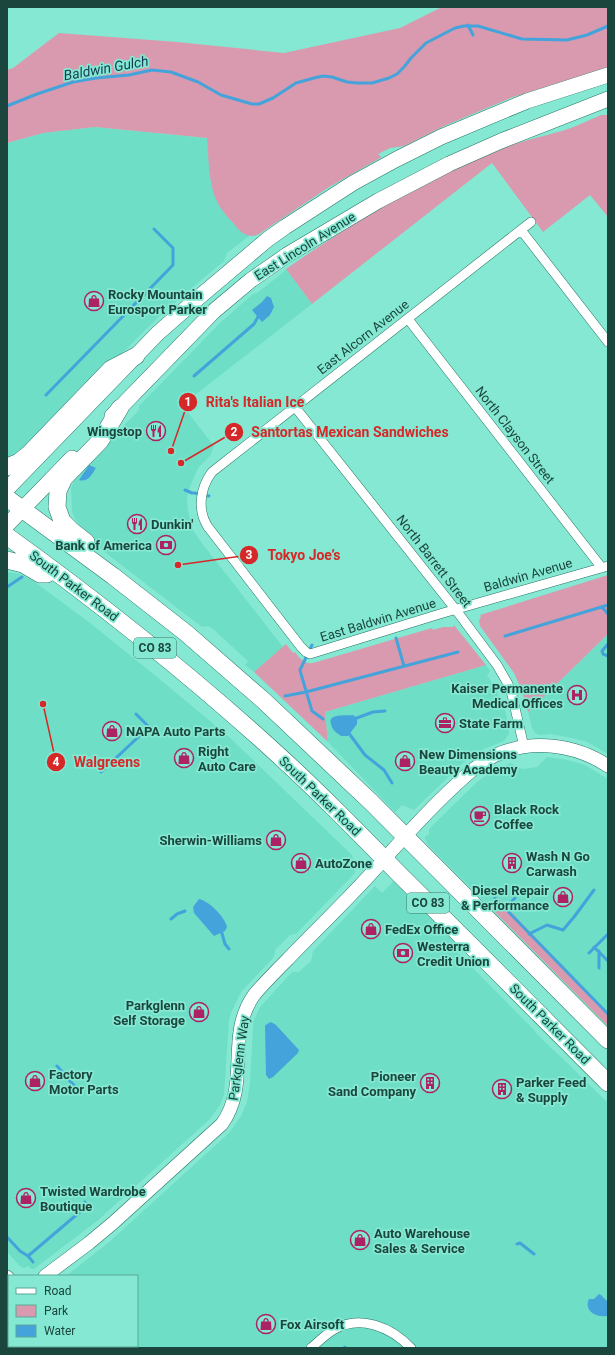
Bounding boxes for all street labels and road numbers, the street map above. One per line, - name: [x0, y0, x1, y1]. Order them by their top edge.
- street label: East Lincoln Avenue: [252, 209, 358, 283]
- street label: East Alcorn Avenue: [314, 297, 412, 377]
- street label: North Clayson Street: [472, 383, 558, 487]
- street label: North Barrett Street: [393, 512, 475, 610]
- street label: South Parker Road: [27, 548, 121, 624]
- street label: Baldwin Avenue: [482, 555, 574, 595]
- street label: East Baldwin Avenue: [318, 595, 438, 645]
- road number: CO 83: [134, 638, 176, 658]
- street label: South Parker Road: [276, 753, 364, 839]
- road number: CO 83: [407, 893, 449, 913]
- street label: South Parker Road: [507, 981, 593, 1067]
- street label: Parkglenn Way: [226, 1015, 252, 1101]

